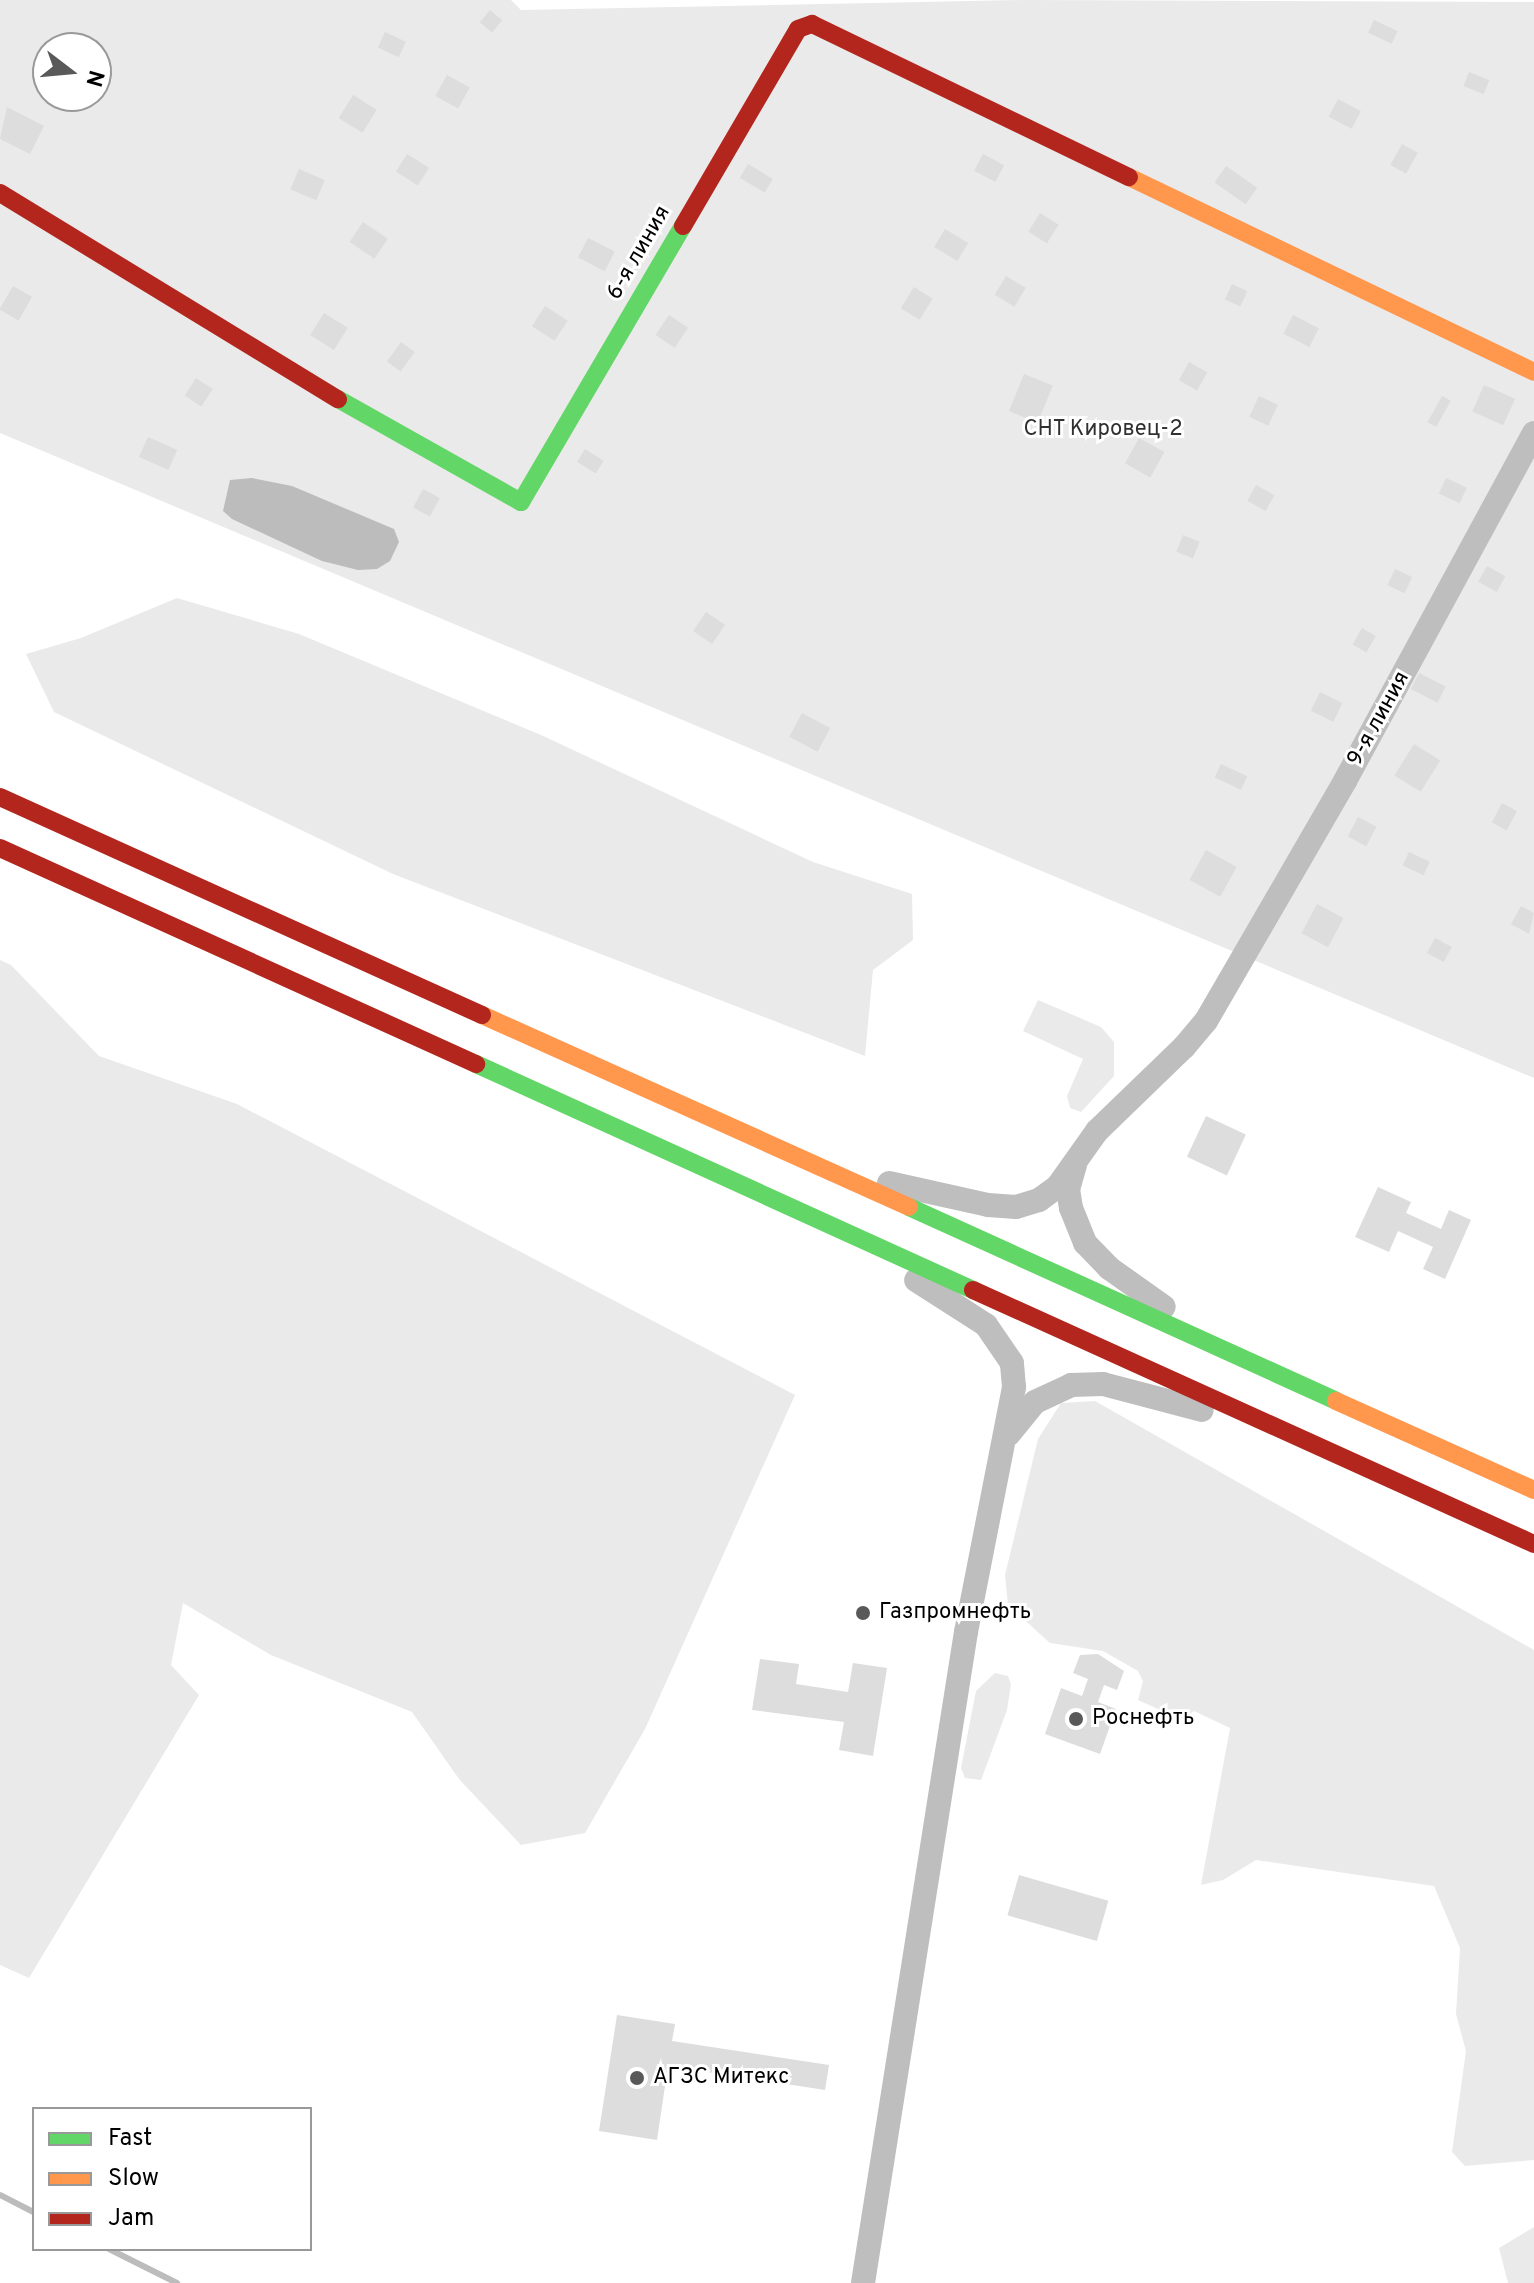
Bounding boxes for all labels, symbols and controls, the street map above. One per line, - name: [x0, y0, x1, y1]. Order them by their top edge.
- north arrow: [32, 32, 112, 112]
- text: N: [78, 67, 109, 90]
- street label: 6-я линия: [602, 201, 676, 305]
- park label: СНТ Кировец-2: [1023, 417, 1183, 443]
- street label: 9-я линия: [1342, 667, 1416, 771]
- place label: Газпромнефть: [879, 1600, 1031, 1626]
- marker: Газпромнефть: [854, 1604, 872, 1622]
- place label: Роснефть: [1092, 1706, 1194, 1732]
- marker: Роснефть: [1067, 1710, 1085, 1728]
- place label: АГЗС Митекс: [653, 2065, 789, 2091]
- marker: АГЗС Митекс: [628, 2069, 646, 2087]
- legend: [32, 2107, 312, 2251]
- text: Fast: [108, 2124, 152, 2154]
- text: Slow: [108, 2164, 159, 2194]
- text: Jam: [108, 2204, 154, 2234]

